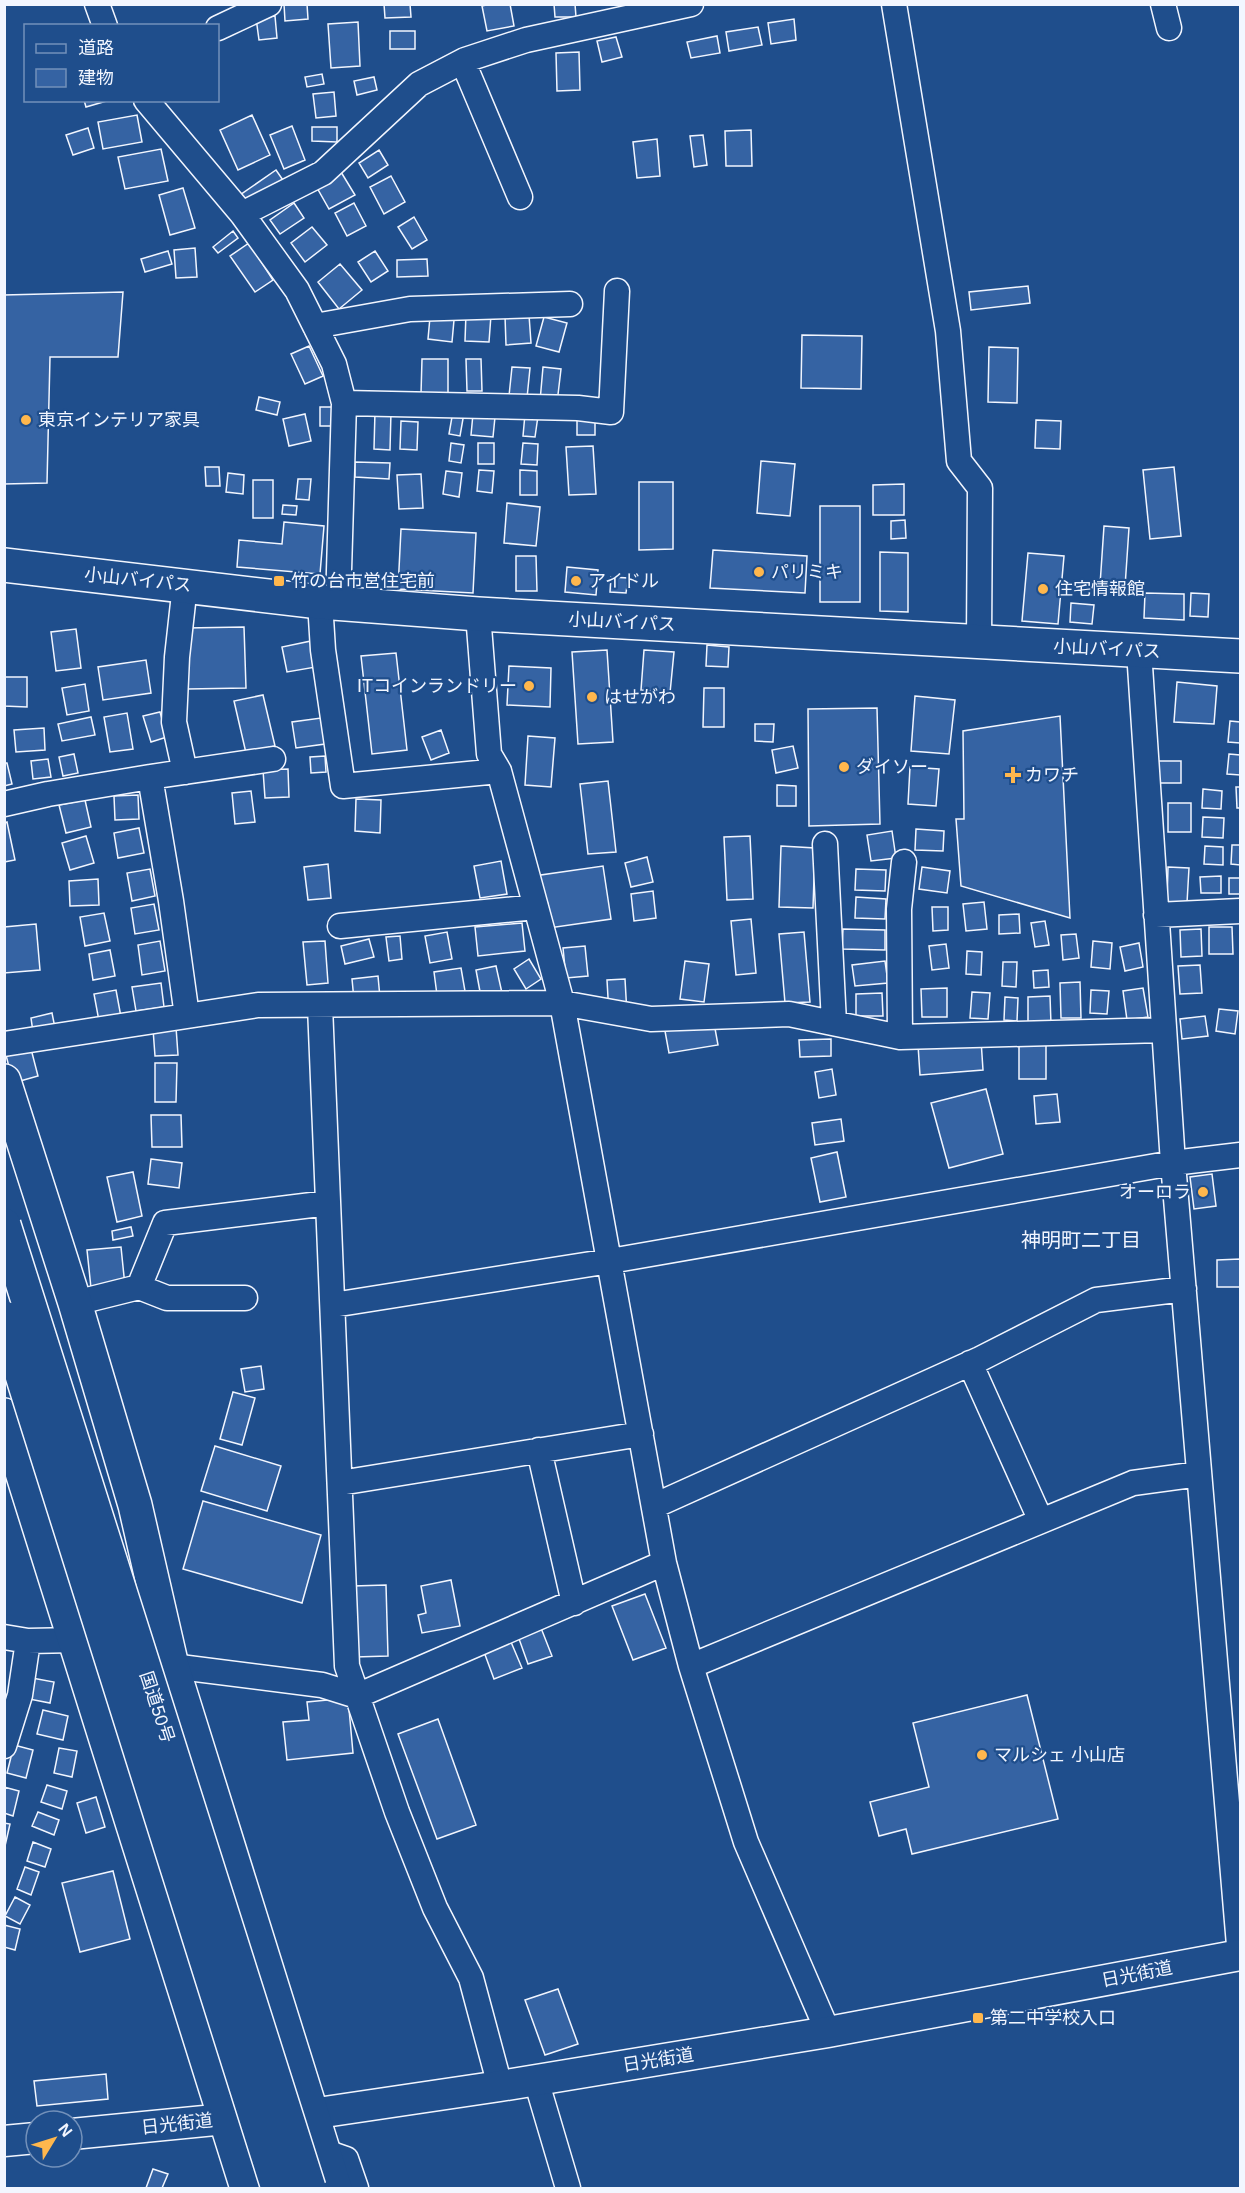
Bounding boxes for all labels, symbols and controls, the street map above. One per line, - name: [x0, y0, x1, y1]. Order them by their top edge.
- legend: [24, 24, 219, 102]
- text: 道路: [78, 38, 114, 58]
- text: 建物: [78, 68, 114, 88]
- place label: 東京インテリア家具: [38, 410, 200, 430]
- marker: 東京インテリア家具: [19, 413, 33, 427]
- place label: パリミキ: [771, 562, 843, 582]
- street label: 小山バイパス: [83, 564, 193, 596]
- marker: パリミキ: [752, 565, 766, 579]
- place label: 竹の台市営住宅前: [291, 571, 435, 591]
- place label: アイドル: [588, 571, 659, 591]
- marker: 竹の台市営住宅前: [272, 574, 286, 588]
- marker: アイドル: [569, 574, 583, 588]
- place label: 住宅情報館: [1055, 579, 1145, 599]
- marker: 住宅情報館: [1036, 582, 1050, 596]
- street label: 小山バイパス: [568, 609, 676, 635]
- street label: 小山バイパス: [1053, 636, 1161, 662]
- place label: ITコインランドリー: [357, 676, 517, 696]
- marker: ITコインランドリー: [522, 679, 536, 693]
- place label: はせがわ: [604, 687, 676, 707]
- marker: はせがわ: [585, 690, 599, 704]
- place label: ダイソー: [856, 757, 928, 777]
- marker: ダイソー: [837, 760, 851, 774]
- place label: カワチ: [1025, 765, 1079, 785]
- marker: カワチ: [1006, 768, 1020, 782]
- place label: オーロラ: [1119, 1182, 1191, 1202]
- marker: オーロラ: [1196, 1185, 1210, 1199]
- district label: 神明町二丁目: [1021, 1229, 1141, 1251]
- street label: 国道50号: [136, 1669, 178, 1745]
- place label: マルシェ 小山店: [994, 1745, 1125, 1765]
- marker: マルシェ 小山店: [975, 1748, 989, 1762]
- street label: 日光街道: [1100, 1957, 1174, 1991]
- place label: 第二中学校入口: [990, 2008, 1116, 2028]
- marker: 第二中学校入口: [971, 2011, 985, 2025]
- street label: 日光街道: [621, 2044, 695, 2076]
- north arrow: [24, 2109, 84, 2169]
- street label: 日光街道: [140, 2110, 214, 2138]
- text: N: [55, 2120, 76, 2140]

